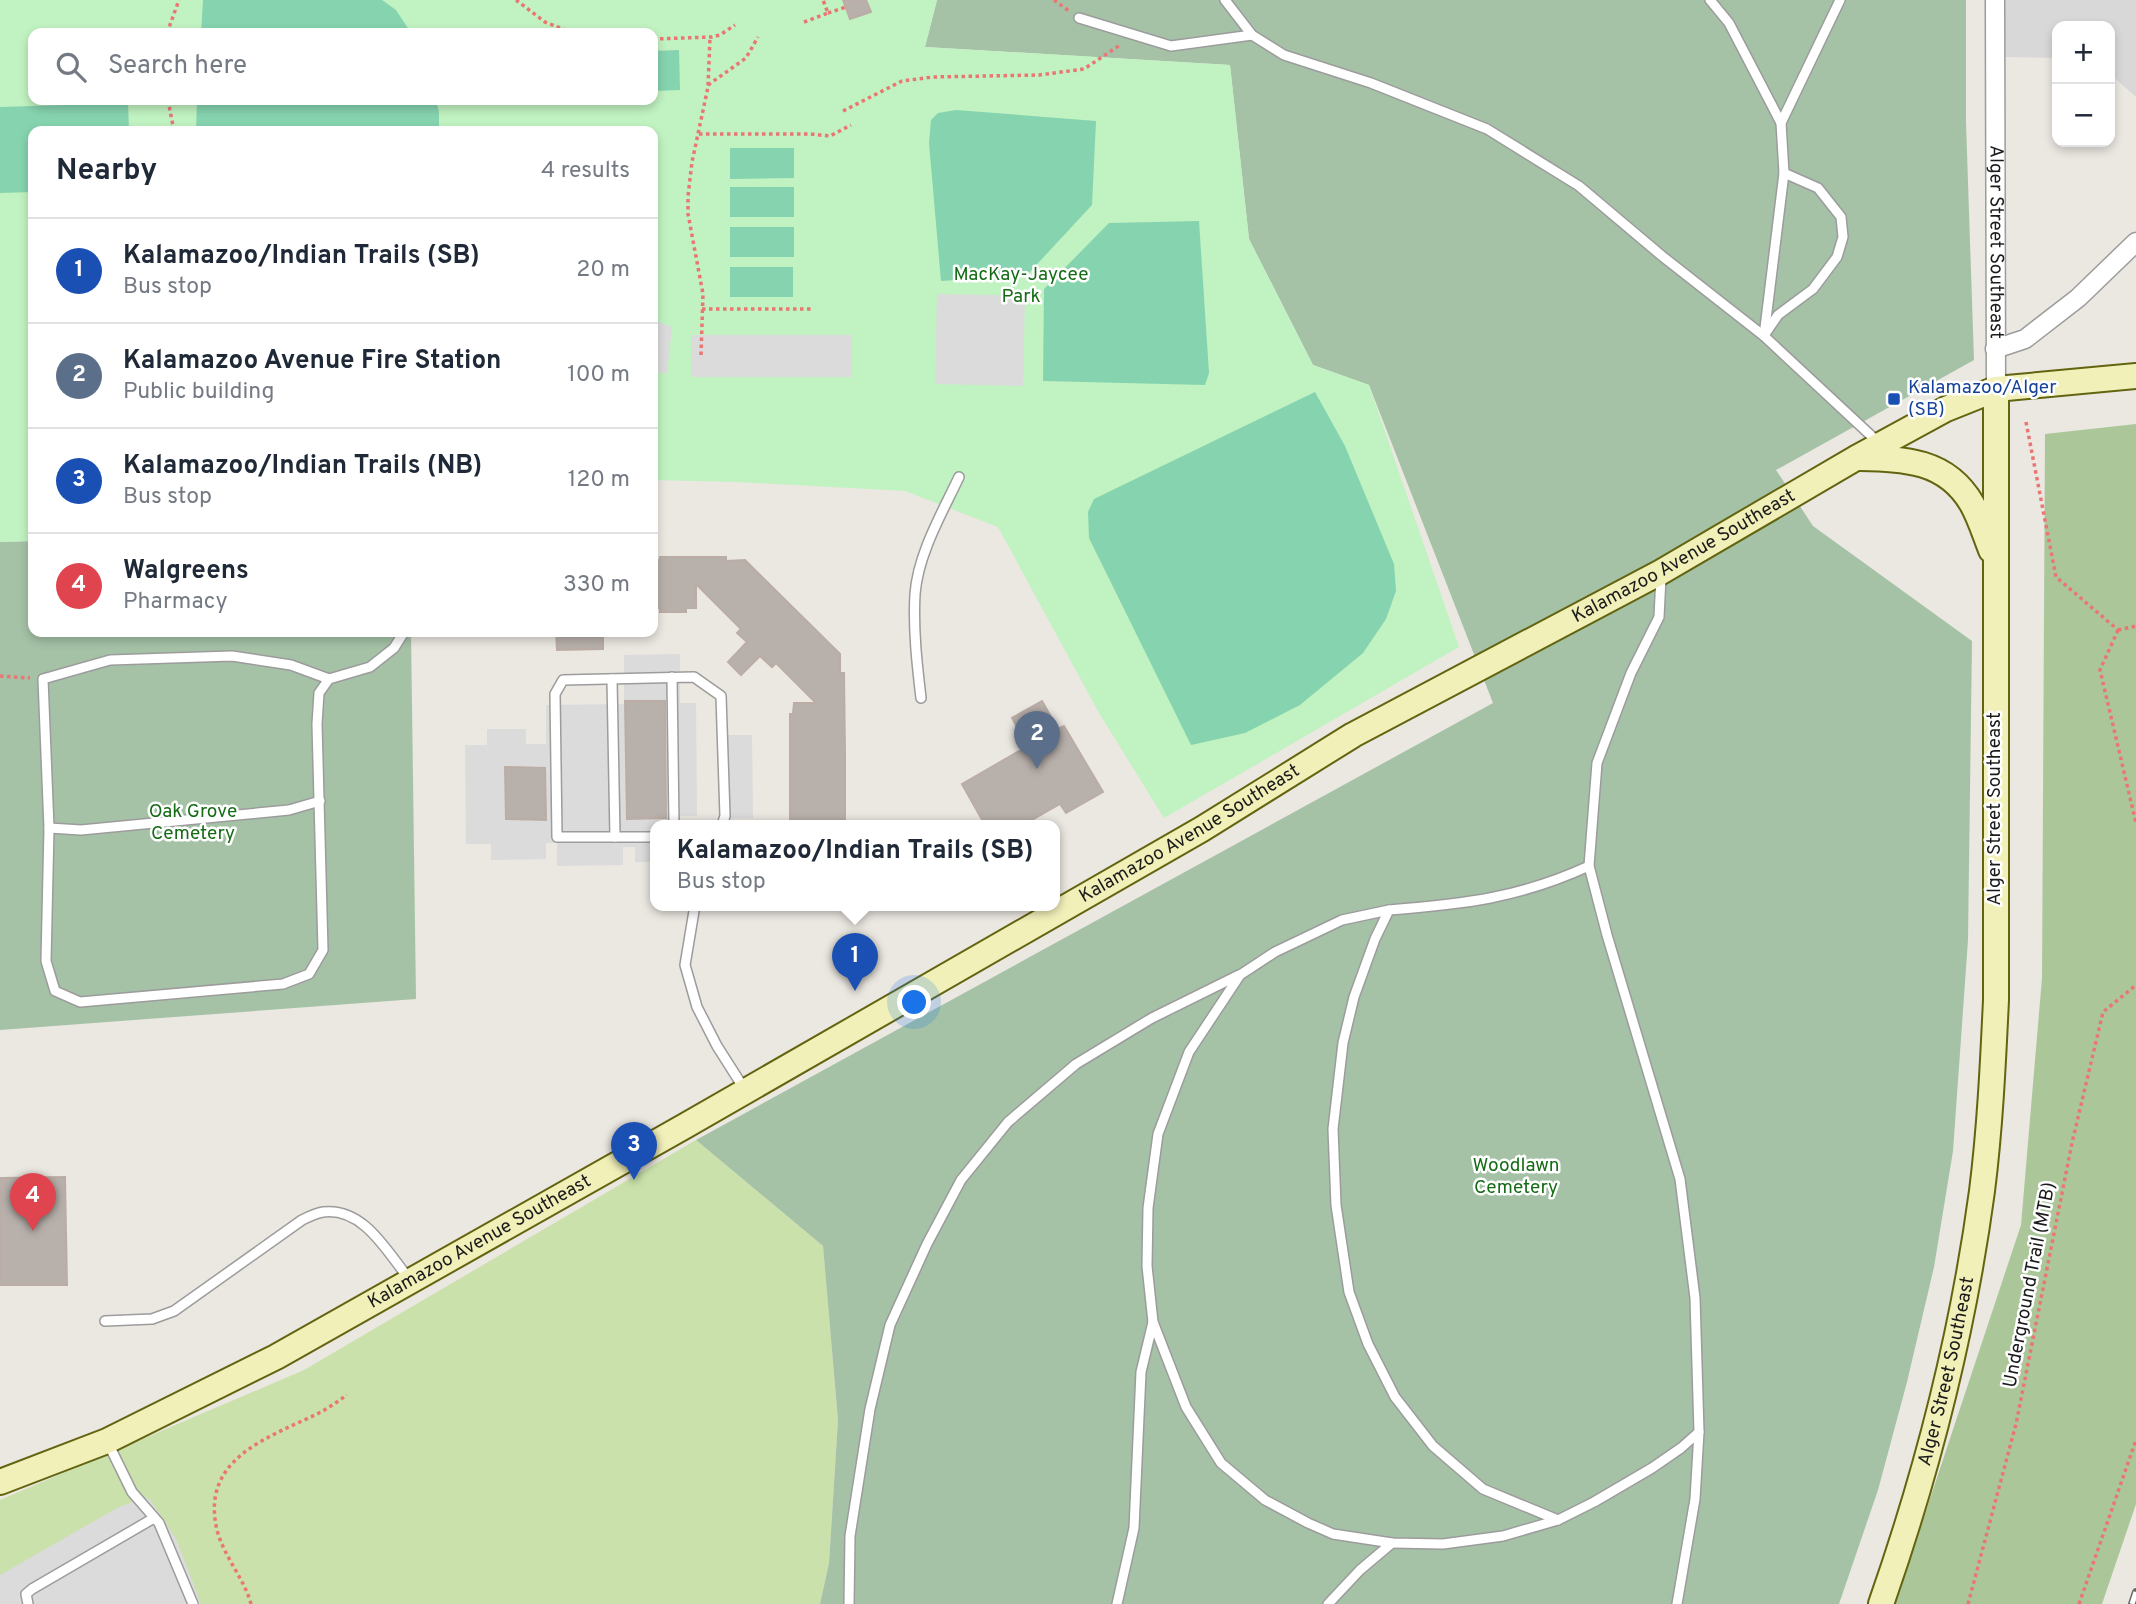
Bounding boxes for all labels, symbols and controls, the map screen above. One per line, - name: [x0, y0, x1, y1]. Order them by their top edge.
- map controls: [2052, 21, 2115, 147]
- button: +: [2052, 21, 2115, 84]
- search box: [28, 28, 658, 105]
- icon: search: [52, 48, 90, 86]
- text: Search here: [108, 50, 247, 83]
- button: −: [2052, 84, 2115, 147]
- street label: Alger Street Southeast: [1983, 145, 2008, 339]
- text: Nearby: [56, 153, 157, 190]
- text: 4 results: [541, 157, 630, 186]
- text: Kalamazoo/Indian Trails (SB): [123, 240, 480, 273]
- text: 1: [74, 256, 84, 285]
- text: 20 m: [576, 256, 630, 285]
- park label: MacKay-Jaycee Park: [954, 263, 1088, 309]
- text: Bus stop: [123, 273, 212, 302]
- text: Kalamazoo Avenue Fire Station: [123, 345, 501, 378]
- text: 2: [72, 361, 86, 390]
- text: 100 m: [567, 361, 630, 390]
- place label: Kalamazoo/Alger (SB): [1908, 376, 2057, 422]
- text: Public building: [123, 378, 275, 407]
- marker: Kalamazoo/Alger (SB): [1886, 391, 1902, 407]
- text: Kalamazoo/Indian Trails (NB): [123, 450, 482, 483]
- text: 3: [72, 466, 86, 495]
- text: 120 m: [568, 466, 630, 495]
- text: Bus stop: [123, 483, 212, 512]
- street label: Kalamazoo Avenue Southeast: [1568, 484, 1800, 629]
- text: Walgreens: [123, 555, 249, 588]
- text: 4: [72, 571, 86, 600]
- text: 330 m: [563, 571, 630, 600]
- text: Pharmacy: [123, 588, 228, 617]
- pin: 2: [1014, 711, 1060, 769]
- street label: Alger Street Southeast: [1983, 712, 2007, 906]
- street label: Kalamazoo Avenue Southeast: [1075, 759, 1304, 909]
- park label: Oak Grove Cemetery: [149, 800, 237, 846]
- popup: [650, 820, 1060, 911]
- text: Kalamazoo/Indian Trails (SB): [677, 835, 1033, 868]
- text: Bus stop: [677, 868, 766, 897]
- pin: 1: [832, 933, 878, 991]
- your location: [897, 985, 931, 1019]
- pin: 3: [611, 1122, 657, 1180]
- park label: Woodlawn Cemetery: [1472, 1154, 1560, 1200]
- street label: Kalamazoo Avenue Southeast: [364, 1170, 595, 1315]
- pin: 4: [10, 1173, 56, 1231]
- street label: Underground Trail (MTB): [1998, 1180, 2062, 1390]
- street label: Alger Street Southeast: [1913, 1275, 1980, 1469]

